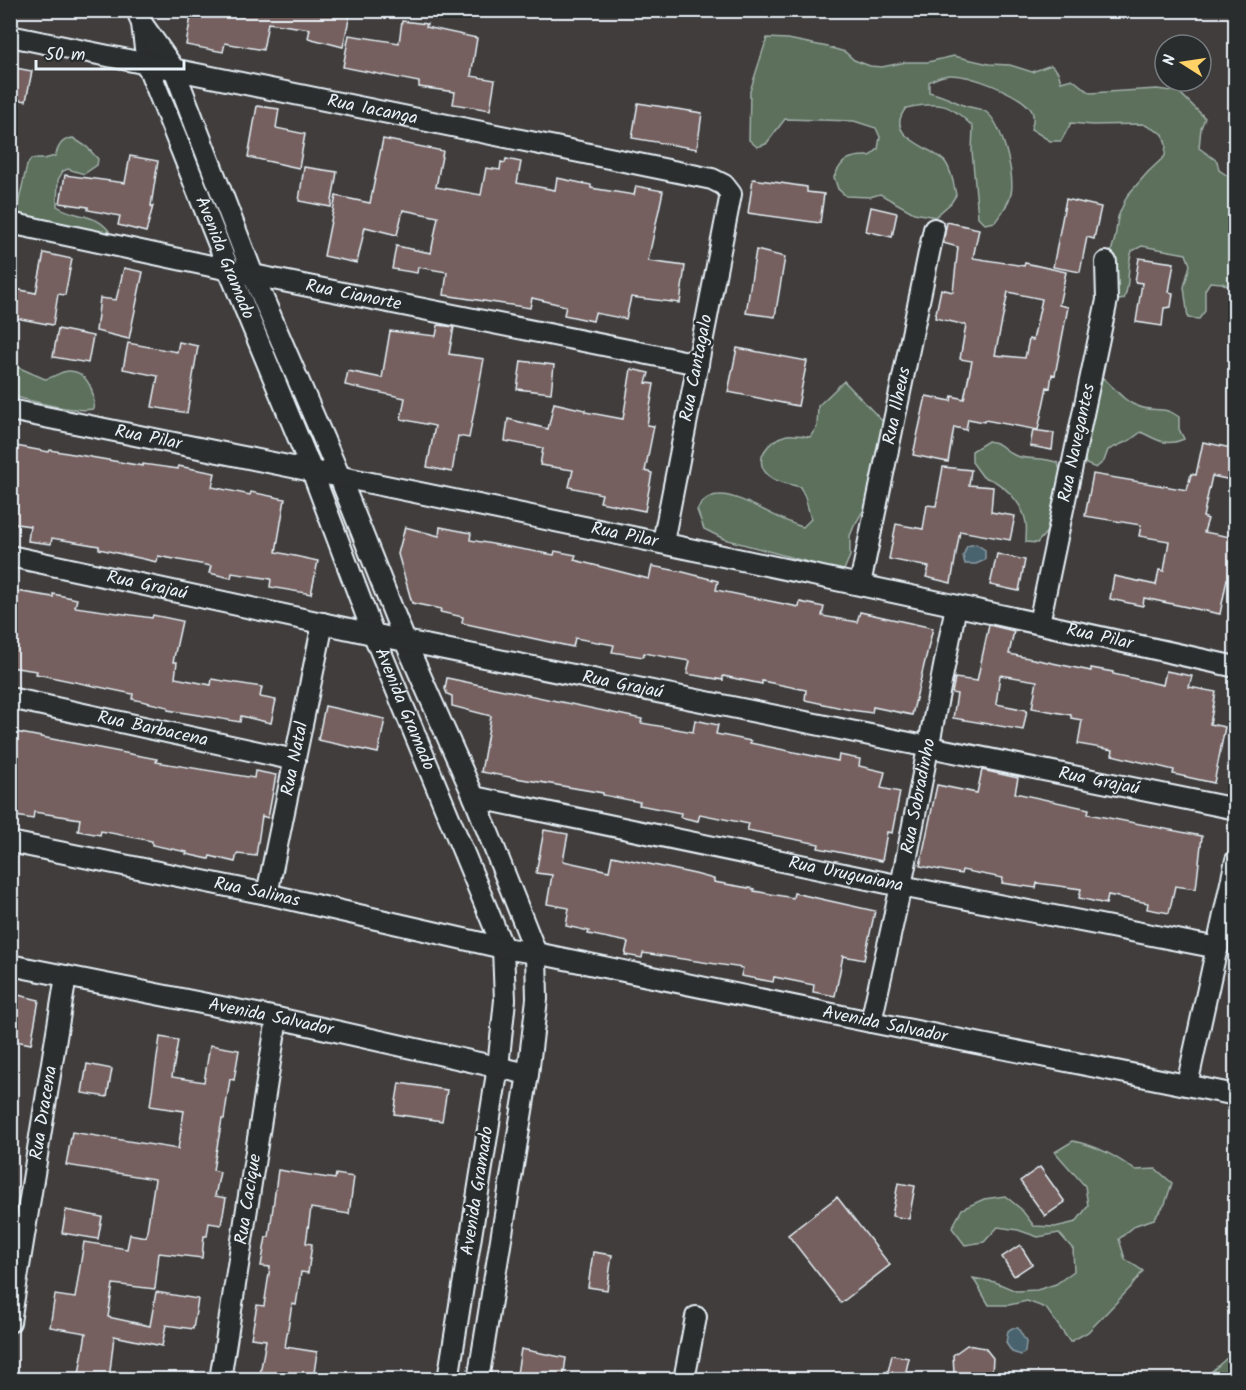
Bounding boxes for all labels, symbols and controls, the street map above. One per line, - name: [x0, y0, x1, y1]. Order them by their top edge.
- scale bar: [36, 33, 184, 71]
- north arrow: [1153, 33, 1213, 93]
- text: 50 m: [45, 41, 85, 70]
- text: N: [1157, 53, 1183, 68]
- street label: Rua Iacanga: [325, 86, 421, 133]
- street label: Avenida Gramado: [187, 192, 262, 324]
- street label: Rua Cianorte: [303, 271, 404, 319]
- street label: Rua Cantagalo: [672, 312, 722, 424]
- street label: Rua Ilheus: [875, 364, 919, 447]
- street label: Rua Navegantes: [1050, 381, 1104, 505]
- street label: Rua Pilar: [112, 417, 185, 459]
- street label: Rua Pilar: [588, 514, 662, 557]
- street label: Rua Grajaú: [104, 563, 190, 608]
- street label: Rua Pilar: [1063, 615, 1137, 658]
- street label: Avenida Gramado: [366, 643, 443, 775]
- street label: Rua Grajaú: [580, 663, 666, 707]
- street label: Rua Barbacena: [94, 703, 211, 755]
- street label: Rua Natal: [273, 718, 317, 799]
- street label: Rua Sobradinho: [893, 736, 944, 856]
- street label: Rua Grajaú: [1056, 759, 1142, 804]
- street label: Rua Uruguaiana: [786, 848, 906, 901]
- street label: Rua Salinas: [211, 869, 303, 916]
- street label: Avenida Salvador: [206, 990, 337, 1045]
- street label: Avenida Salvador: [820, 998, 951, 1052]
- street label: Rua Dracena: [22, 1063, 66, 1162]
- street label: Avenida Gramado: [453, 1124, 503, 1258]
- street label: Rua Cacique: [227, 1152, 270, 1247]

